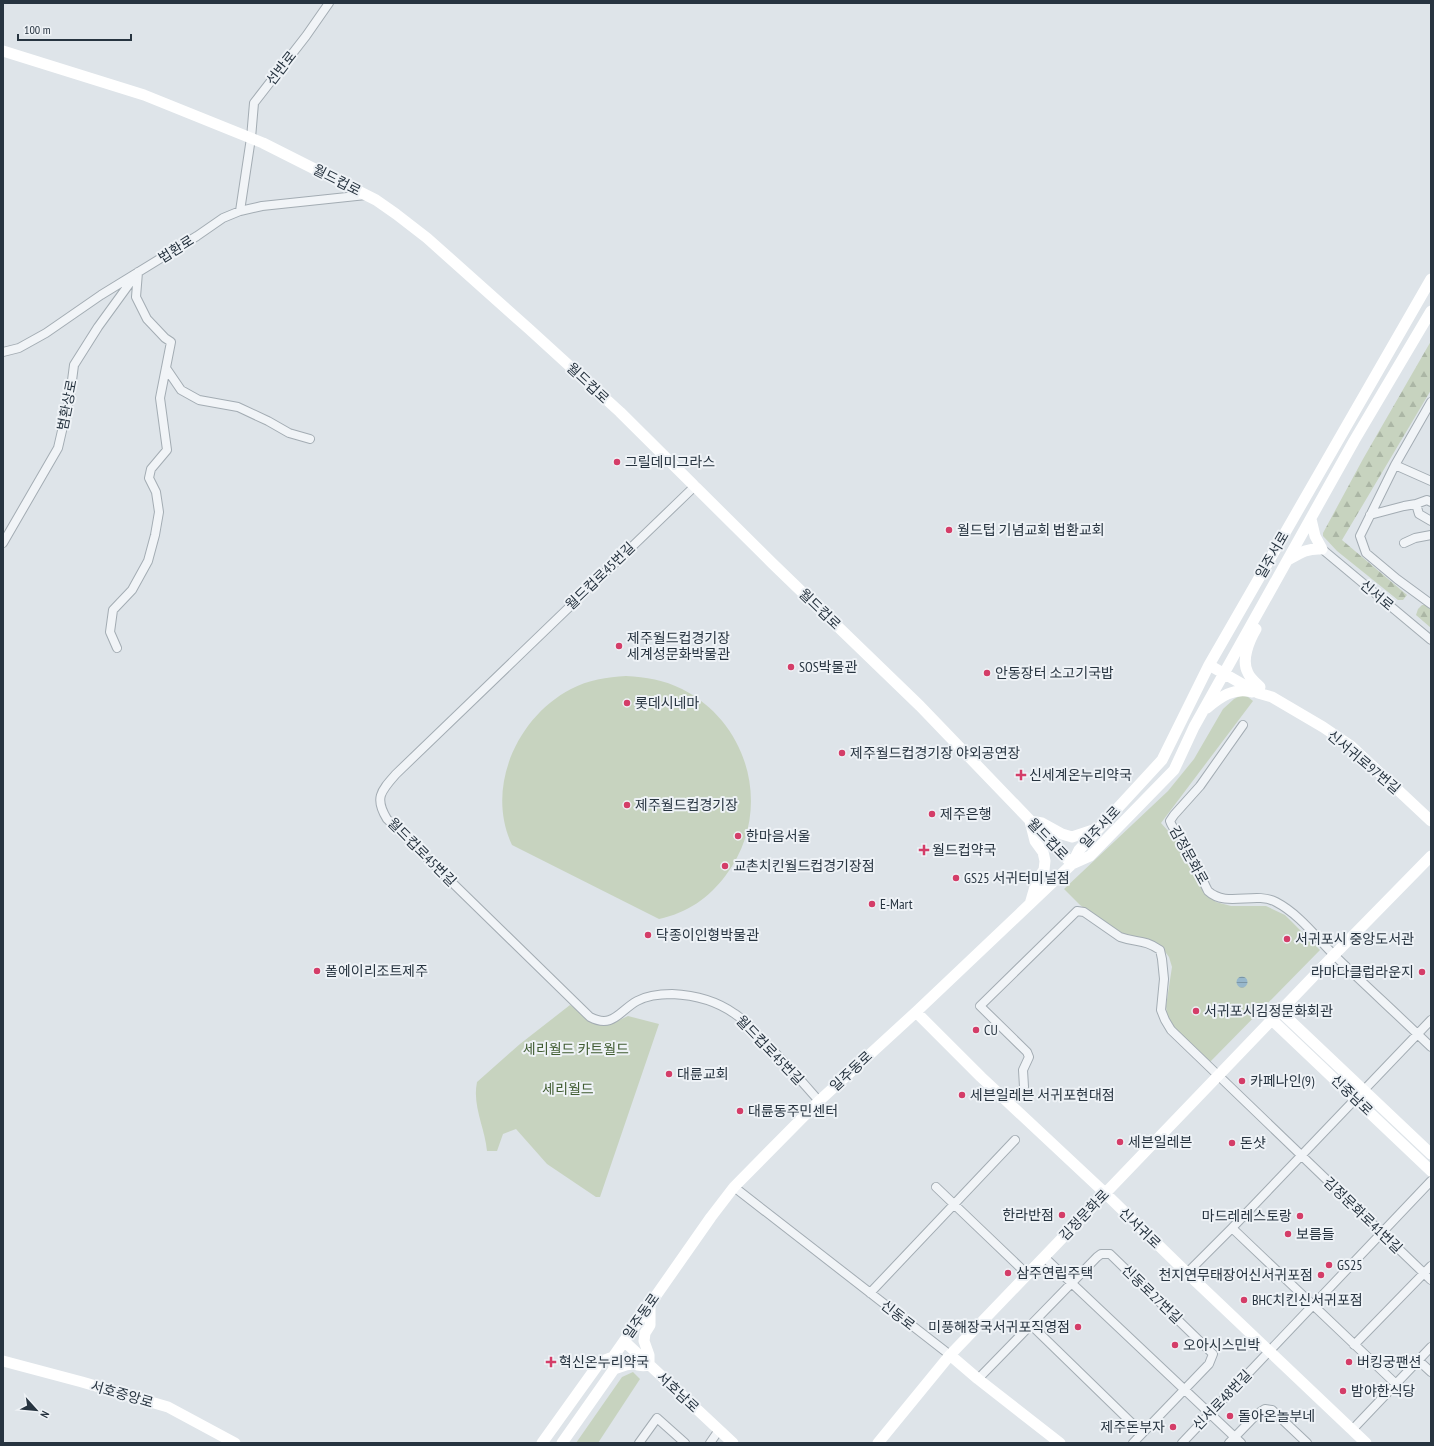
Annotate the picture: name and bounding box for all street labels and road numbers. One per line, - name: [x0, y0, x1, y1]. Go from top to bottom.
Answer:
- street label: 선반로: [262, 47, 300, 89]
- street label: 월드컵로: [310, 160, 364, 200]
- street label: 법환로: [155, 231, 197, 267]
- street label: 월드컵로: [563, 359, 613, 407]
- street label: 범환상로: [53, 378, 81, 432]
- street label: 일주서로: [1251, 528, 1293, 582]
- street label: 월드컵로45번길: [561, 538, 639, 614]
- street label: 신서로: [1356, 576, 1398, 614]
- street label: 월드컵로: [795, 585, 845, 633]
- street label: 신서귀로97번길: [1324, 726, 1404, 798]
- street label: 일주서로: [1076, 802, 1124, 852]
- street label: 월드컵로45번길: [384, 814, 460, 890]
- street label: 월드컵로: [1024, 814, 1072, 864]
- street label: 김정문화로: [1166, 822, 1213, 888]
- street label: 월드컵로45번길: [732, 1011, 808, 1089]
- street label: 일주동로: [826, 1047, 876, 1095]
- street label: 신중남로: [1327, 1071, 1377, 1119]
- street label: 김정문화로41번길: [1320, 1173, 1406, 1257]
- street label: 김정문화로: [1055, 1186, 1113, 1244]
- street label: 신서귀로: [1115, 1204, 1165, 1252]
- street label: 신동로27번길: [1118, 1261, 1186, 1327]
- street label: 일주동로: [619, 1290, 663, 1342]
- street label: 신동로: [877, 1296, 919, 1334]
- street label: 신서로48번길: [1189, 1366, 1255, 1434]
- street label: 서호남로: [653, 1368, 703, 1416]
- street label: 서호중앙로: [89, 1376, 156, 1412]

